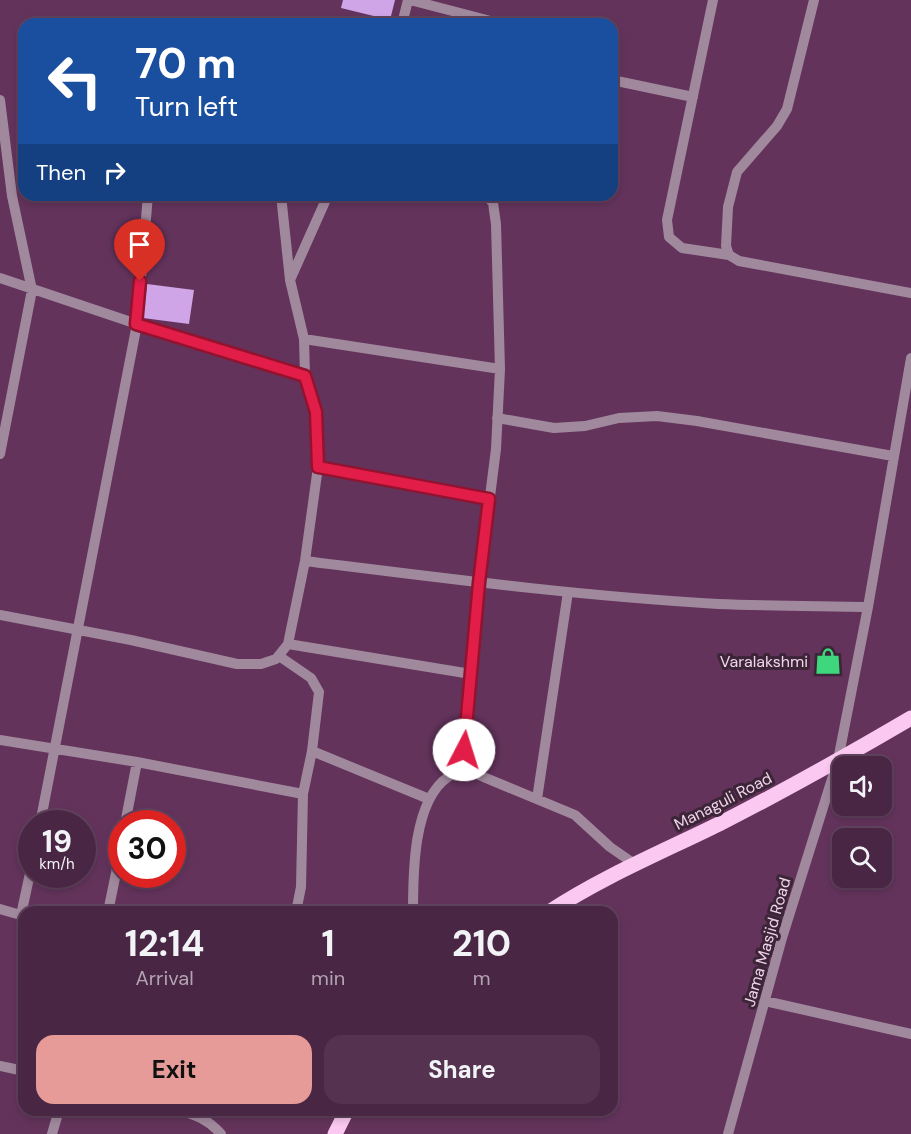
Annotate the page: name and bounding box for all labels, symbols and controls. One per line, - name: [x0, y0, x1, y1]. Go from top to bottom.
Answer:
- text: 70 m: [135, 36, 236, 91]
- icon: left: [36, 42, 114, 120]
- text: Turn left: [135, 89, 238, 124]
- icon: right: [98, 156, 131, 189]
- text: Then: [36, 158, 86, 187]
- pin: [114, 219, 165, 281]
- icon: arrive: [123, 228, 156, 261]
- shop icon: Varalakshmi: [813, 646, 843, 676]
- place label: Varalakshmi: [720, 651, 808, 672]
- position arrow: [432, 718, 496, 782]
- map controls: [832, 756, 892, 888]
- button: sound: [832, 756, 892, 816]
- street label: Managuli Road: [671, 767, 775, 835]
- speed limit sign: 30: [108, 810, 186, 888]
- text: 19: [42, 822, 72, 861]
- button: search: [832, 828, 892, 888]
- text: km/h: [39, 854, 75, 874]
- street label: Jama Masjid Road: [739, 875, 795, 1009]
- text: 12:14: [125, 920, 204, 967]
- text: 1: [322, 920, 335, 967]
- text: 210: [452, 920, 511, 967]
- text: Arrival: [135, 965, 194, 991]
- text: min: [311, 965, 345, 991]
- text: m: [473, 965, 491, 991]
- button: Exit: [36, 1035, 312, 1104]
- button: Share: [324, 1035, 600, 1104]

